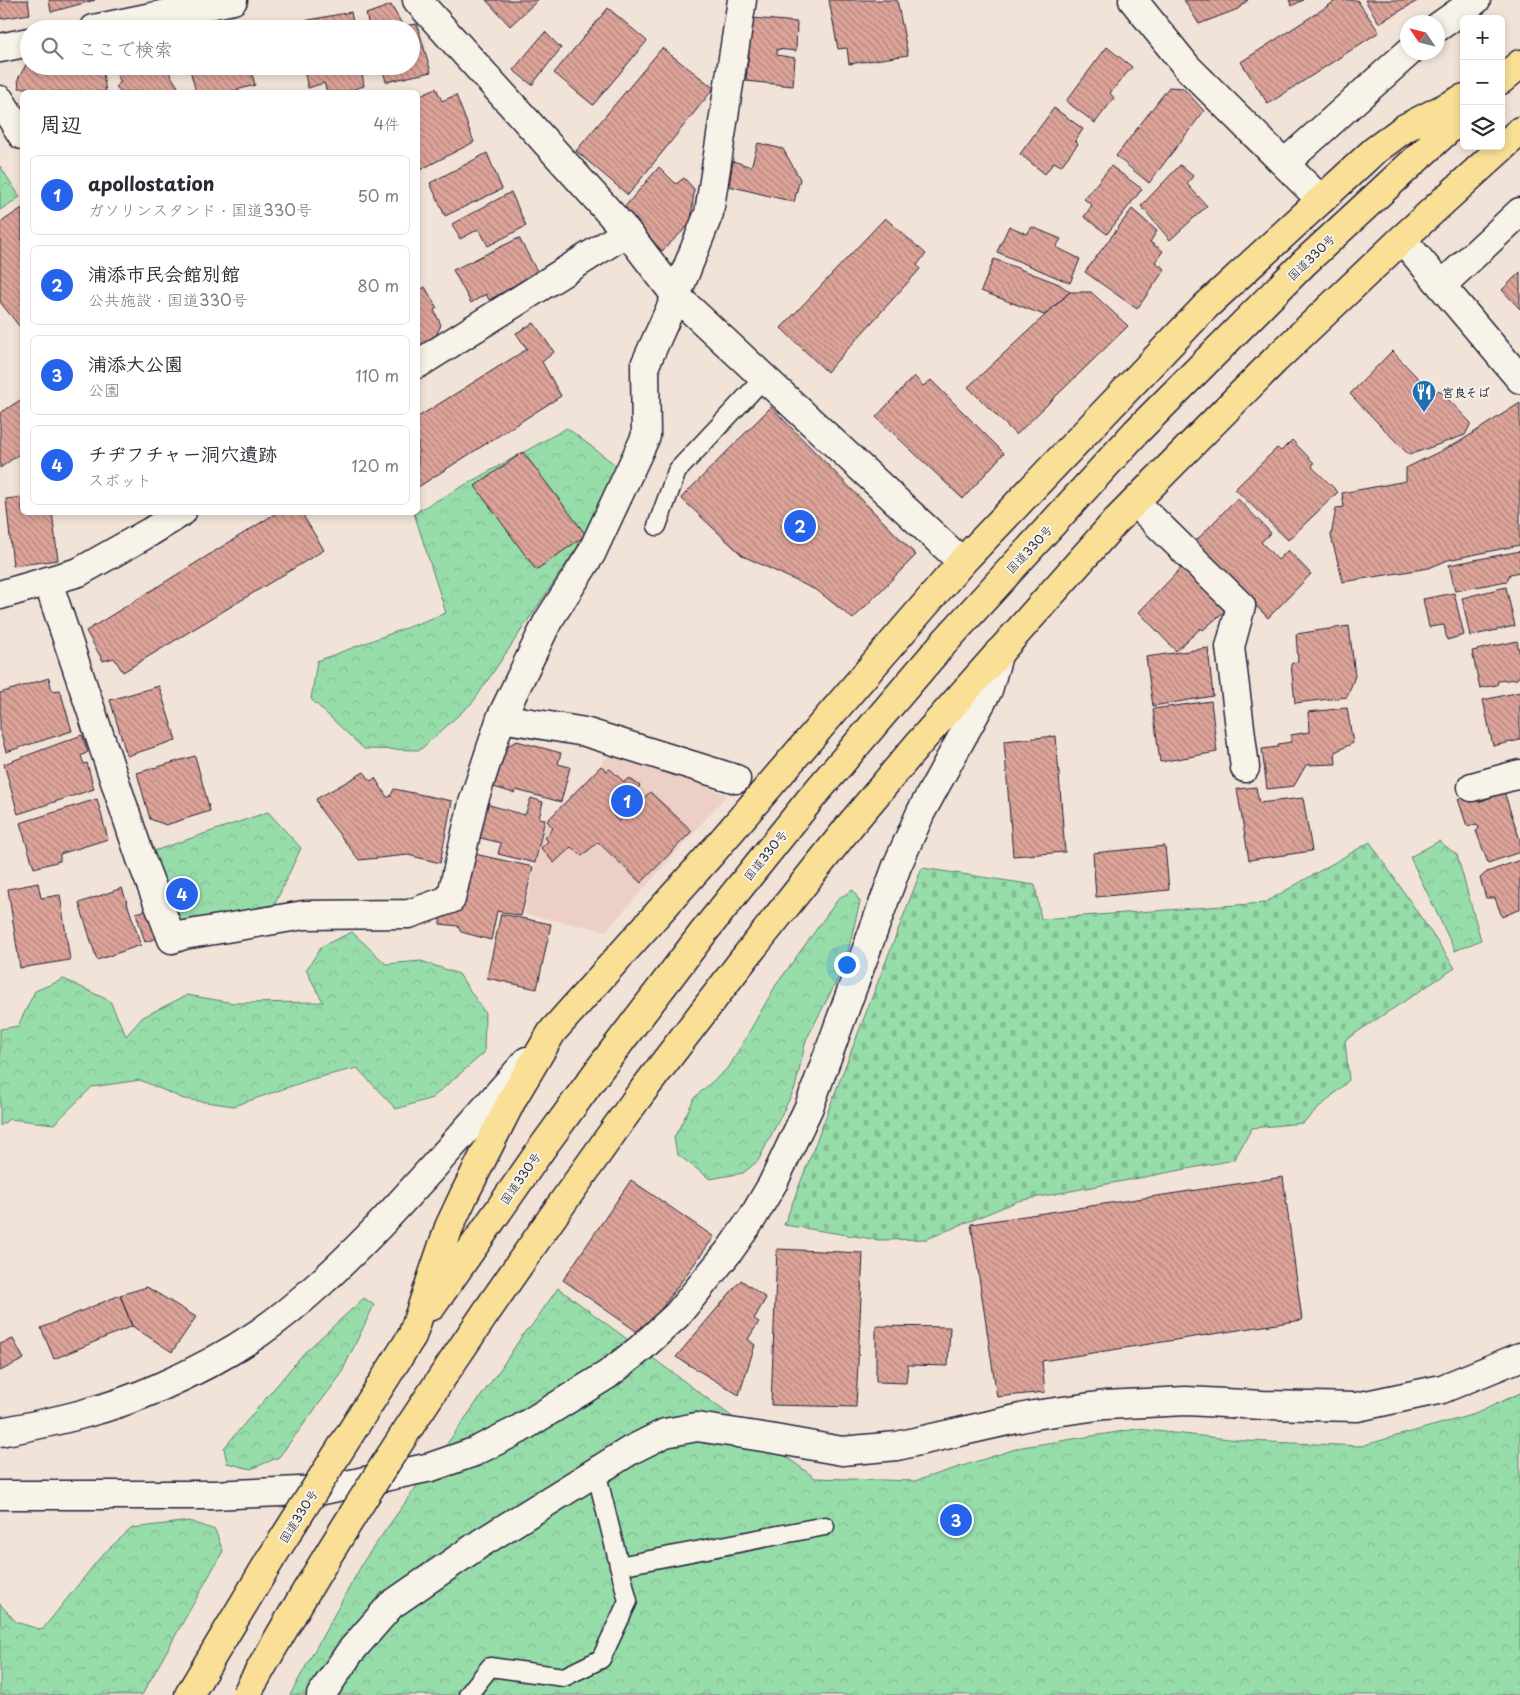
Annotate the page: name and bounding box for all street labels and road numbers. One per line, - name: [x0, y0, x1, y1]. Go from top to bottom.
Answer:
- street label: 国道330号: [1283, 229, 1339, 285]
- street label: 国道330号: [1002, 521, 1056, 577]
- street label: 国道330号: [739, 826, 791, 884]
- street label: 国道330号: [495, 1148, 545, 1208]
- street label: 国道330号: [274, 1486, 322, 1546]

